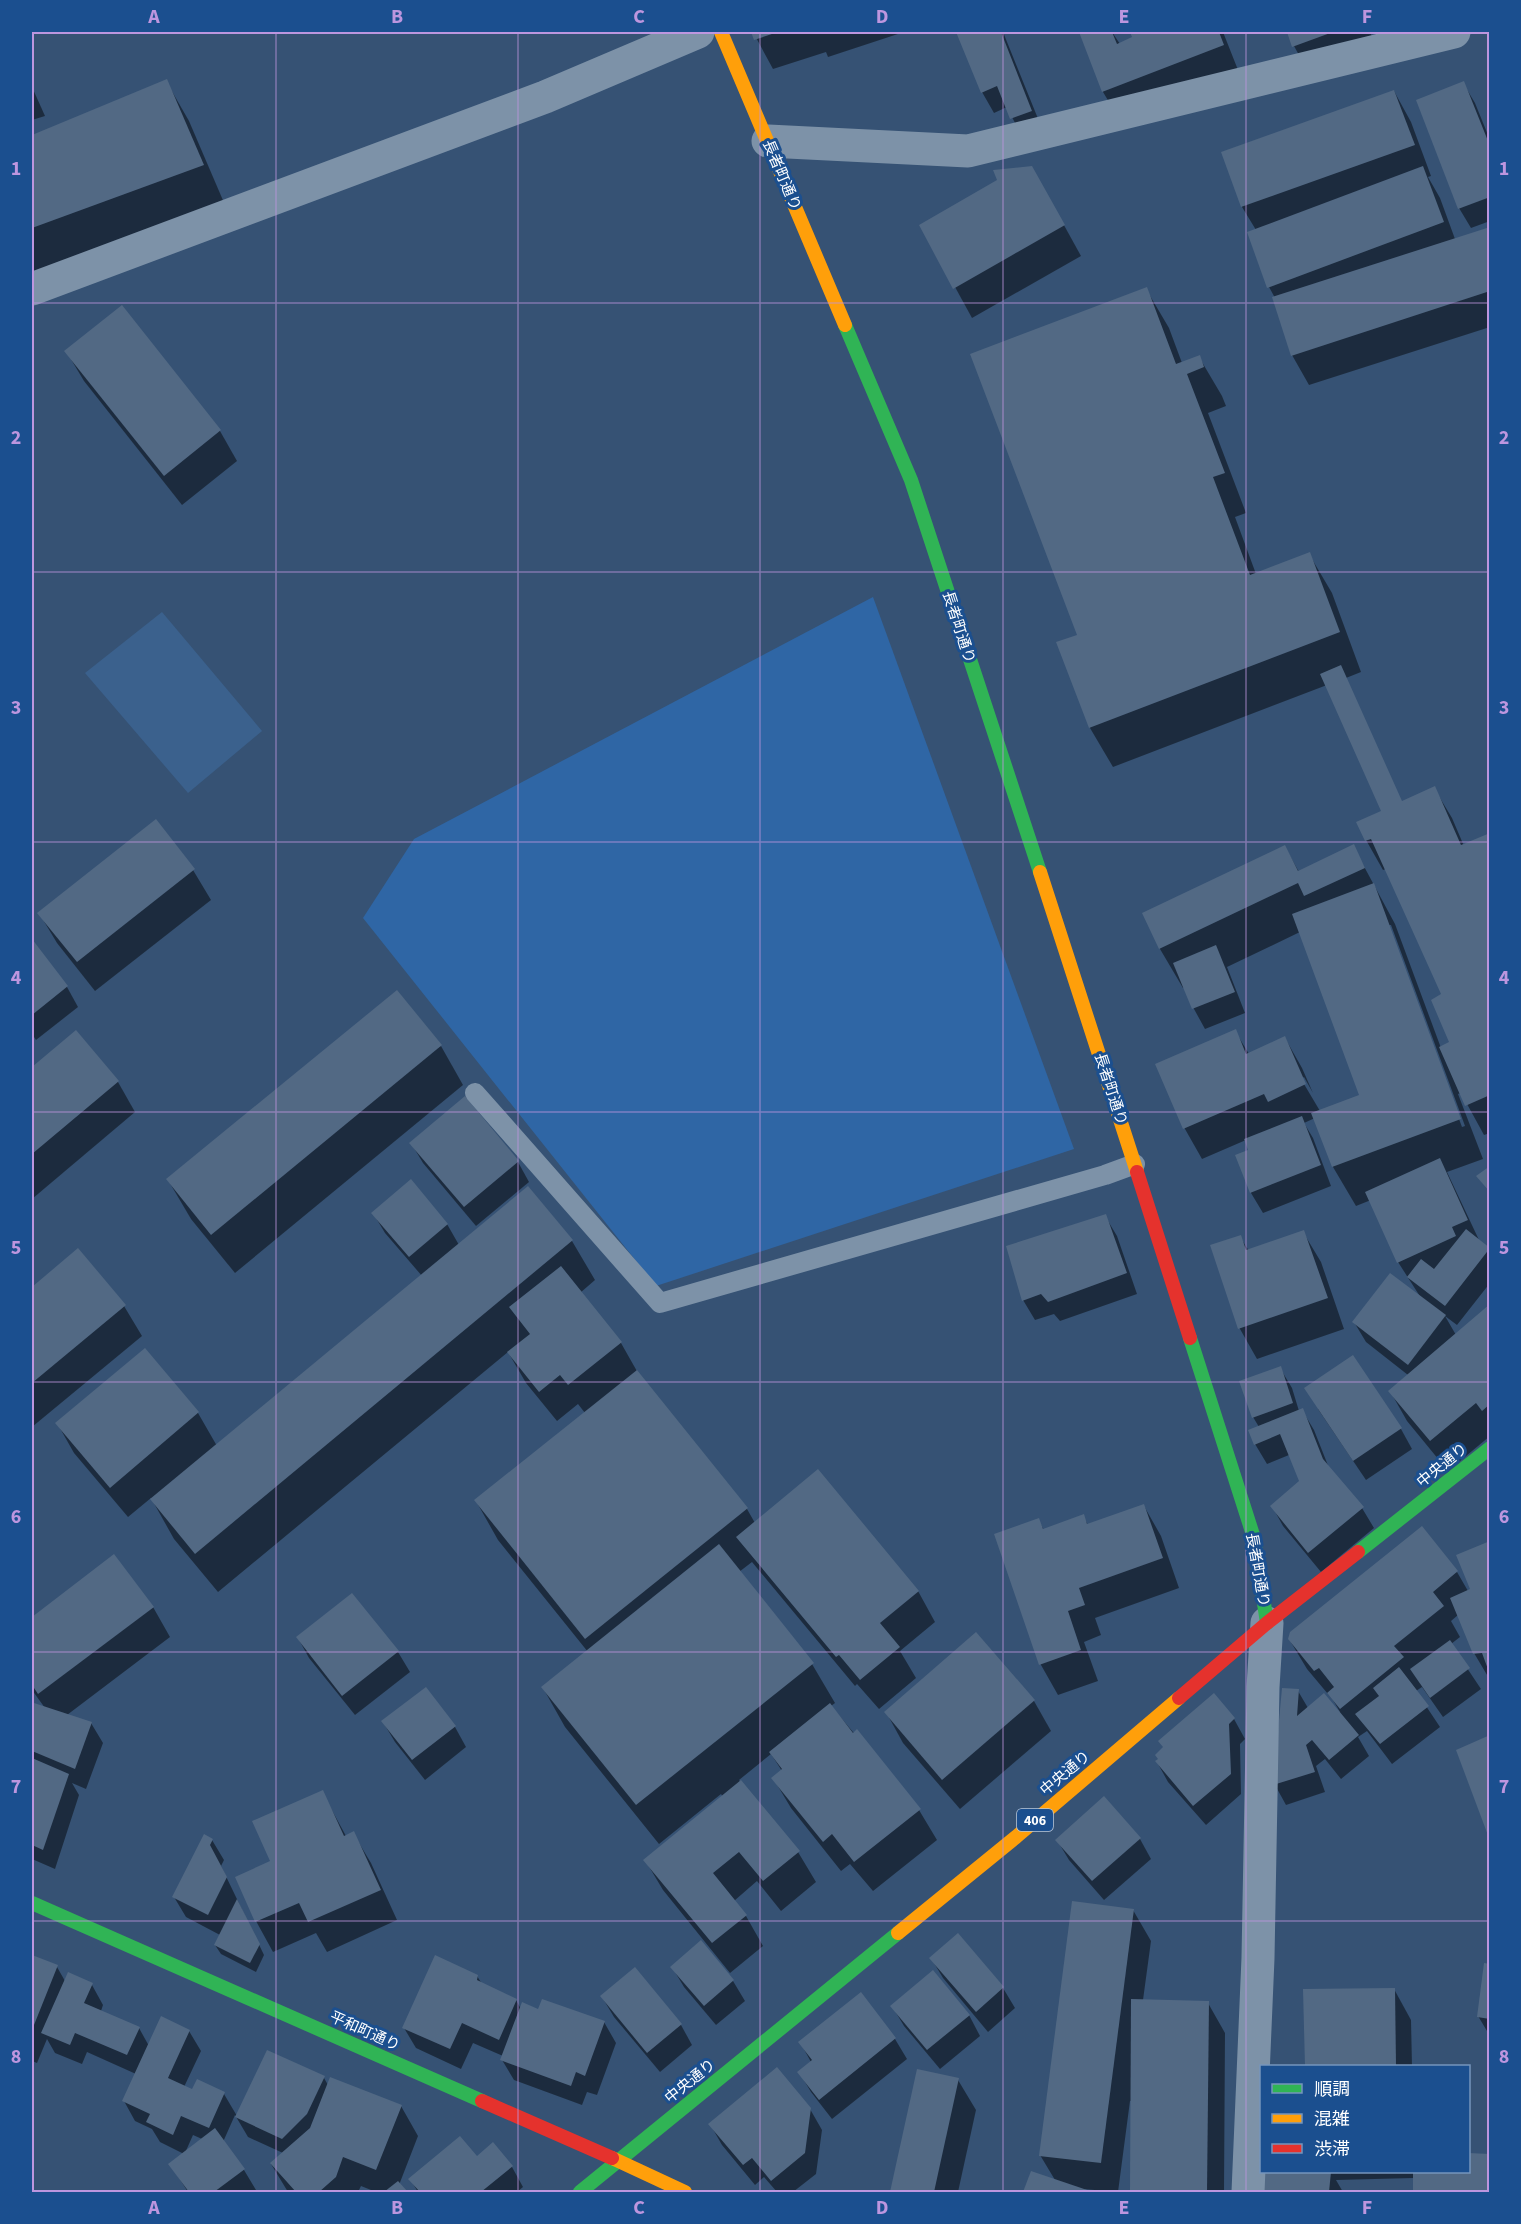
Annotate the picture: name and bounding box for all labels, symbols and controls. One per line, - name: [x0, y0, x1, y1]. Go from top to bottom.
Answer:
- text: A: [147, 3, 160, 31]
- text: B: [391, 3, 403, 31]
- text: C: [633, 3, 645, 31]
- text: D: [876, 3, 888, 31]
- text: E: [1119, 3, 1129, 31]
- text: F: [1362, 3, 1372, 31]
- street label: 長者町通り: [757, 137, 806, 214]
- text: 1: [11, 155, 21, 183]
- text: 1: [1499, 155, 1509, 183]
- text: 2: [11, 424, 21, 452]
- text: 2: [1499, 424, 1509, 452]
- street label: 長者町通り: [937, 588, 980, 666]
- text: 3: [11, 694, 21, 722]
- text: 3: [1499, 694, 1509, 722]
- text: 4: [11, 964, 22, 992]
- text: 4: [1499, 964, 1510, 992]
- street label: 長者町通り: [1089, 1050, 1132, 1128]
- text: 5: [11, 1234, 21, 1262]
- text: 5: [1499, 1234, 1509, 1262]
- street label: 中央通り: [1412, 1438, 1472, 1492]
- text: 6: [11, 1503, 21, 1531]
- text: 6: [1499, 1503, 1509, 1531]
- street label: 長者町通り: [1241, 1531, 1274, 1609]
- street label: 中央通り: [1036, 1746, 1095, 1801]
- text: 7: [11, 1773, 21, 1801]
- text: 7: [1499, 1773, 1509, 1801]
- road number: 406: [1017, 1809, 1053, 1831]
- street label: 平和町通り: [326, 2007, 403, 2056]
- text: 8: [11, 2043, 21, 2071]
- text: 8: [1499, 2043, 1509, 2071]
- street label: 中央通り: [660, 2054, 720, 2108]
- legend: [1260, 2065, 1470, 2173]
- text: 順調: [1314, 2077, 1350, 2102]
- text: 混雑: [1314, 2107, 1350, 2132]
- text: 渋滞: [1314, 2137, 1350, 2162]
- text: A: [147, 2194, 160, 2222]
- text: B: [391, 2194, 403, 2222]
- text: C: [633, 2194, 645, 2222]
- text: D: [876, 2194, 888, 2222]
- text: E: [1119, 2194, 1129, 2222]
- text: F: [1362, 2194, 1372, 2222]

